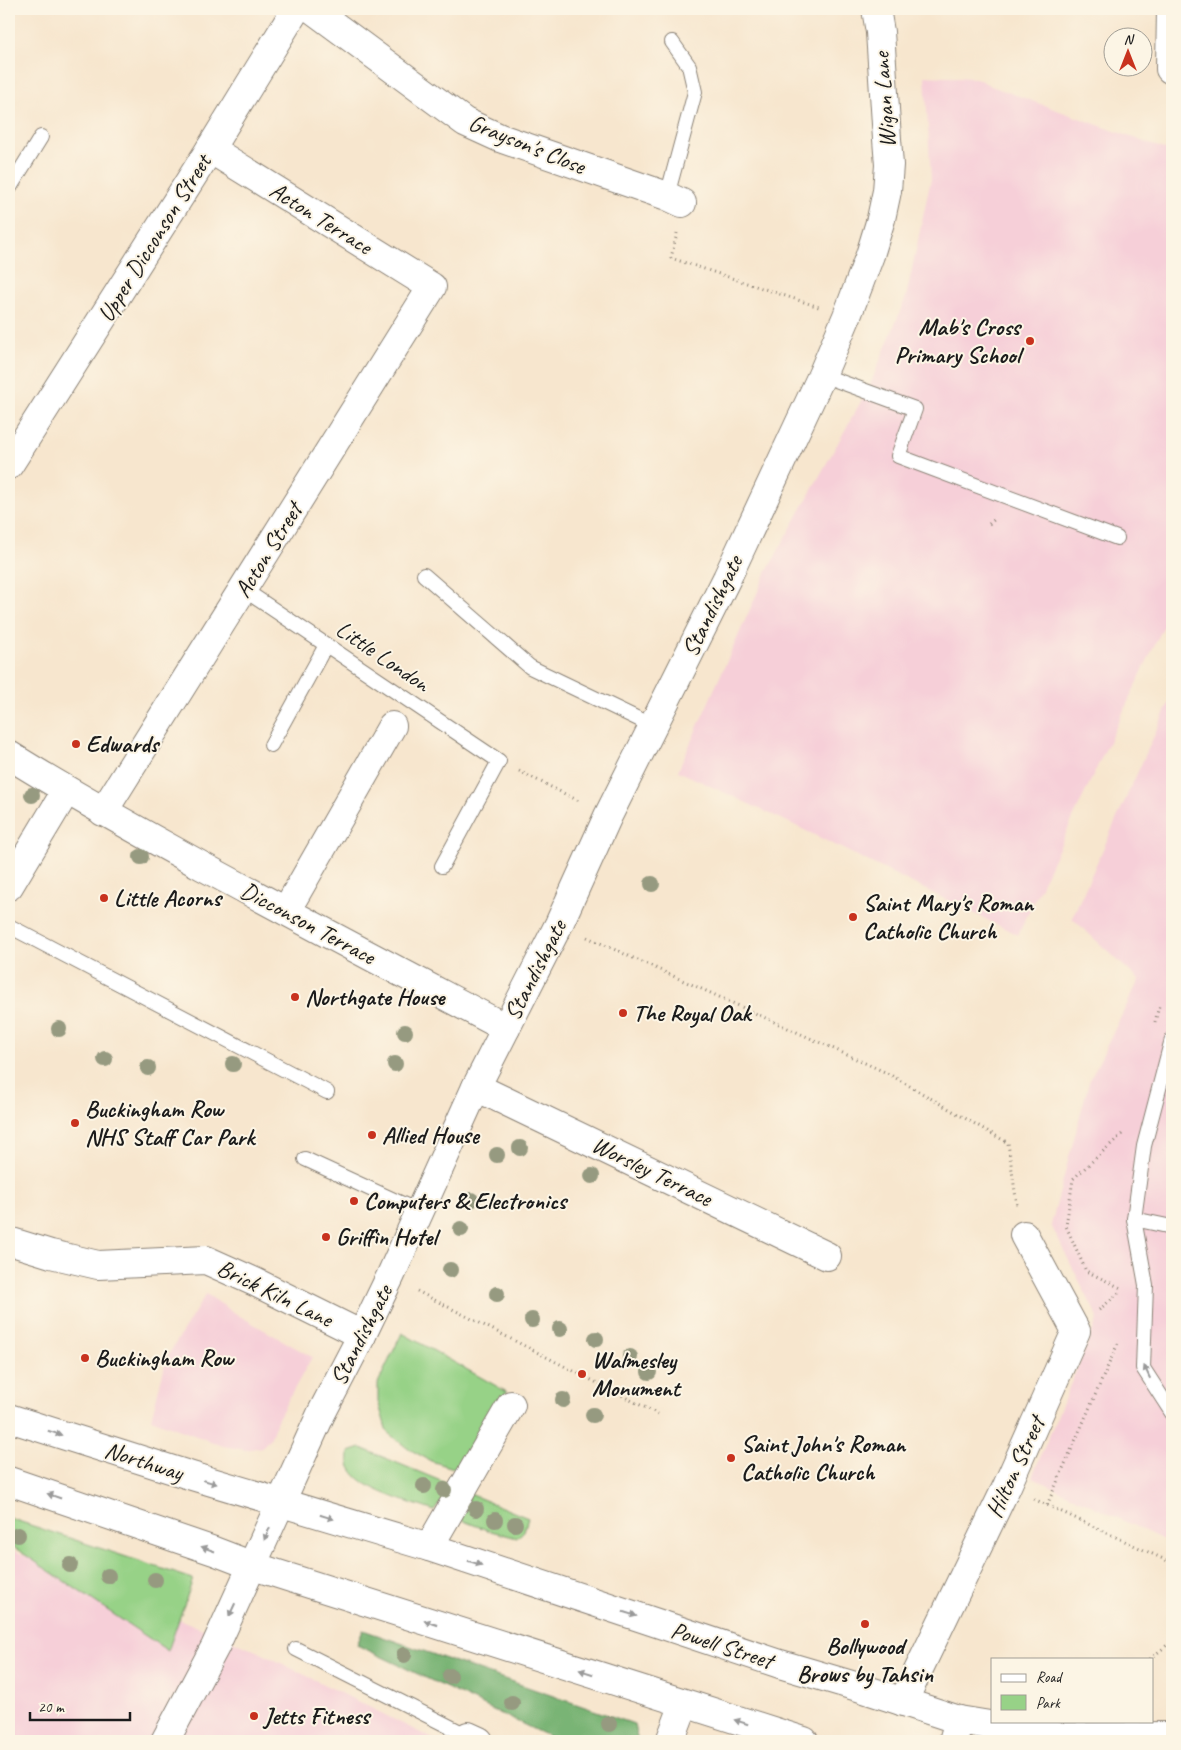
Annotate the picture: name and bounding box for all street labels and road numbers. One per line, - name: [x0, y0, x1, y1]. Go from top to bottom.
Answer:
- street label: Wigan Lane: [866, 49, 902, 149]
- street label: Grayson's Close: [464, 107, 592, 182]
- street label: Upper Dicconson Street: [90, 147, 219, 327]
- street label: Acton Terrace: [264, 175, 379, 262]
- street label: Acton Street: [227, 495, 310, 603]
- street label: Standishgate: [675, 549, 750, 661]
- street label: Little London: [330, 614, 437, 699]
- street label: Dicconson Terrace: [236, 875, 382, 972]
- street label: Standishgate: [497, 913, 574, 1025]
- street label: Worsley Terrace: [587, 1129, 719, 1214]
- street label: Brick Kiln Lane: [213, 1252, 339, 1335]
- street label: Standishgate: [323, 1278, 400, 1390]
- street label: Hilton Street: [979, 1409, 1053, 1522]
- street label: Northway: [101, 1434, 189, 1488]
- street label: Powell Street: [667, 1615, 779, 1676]

